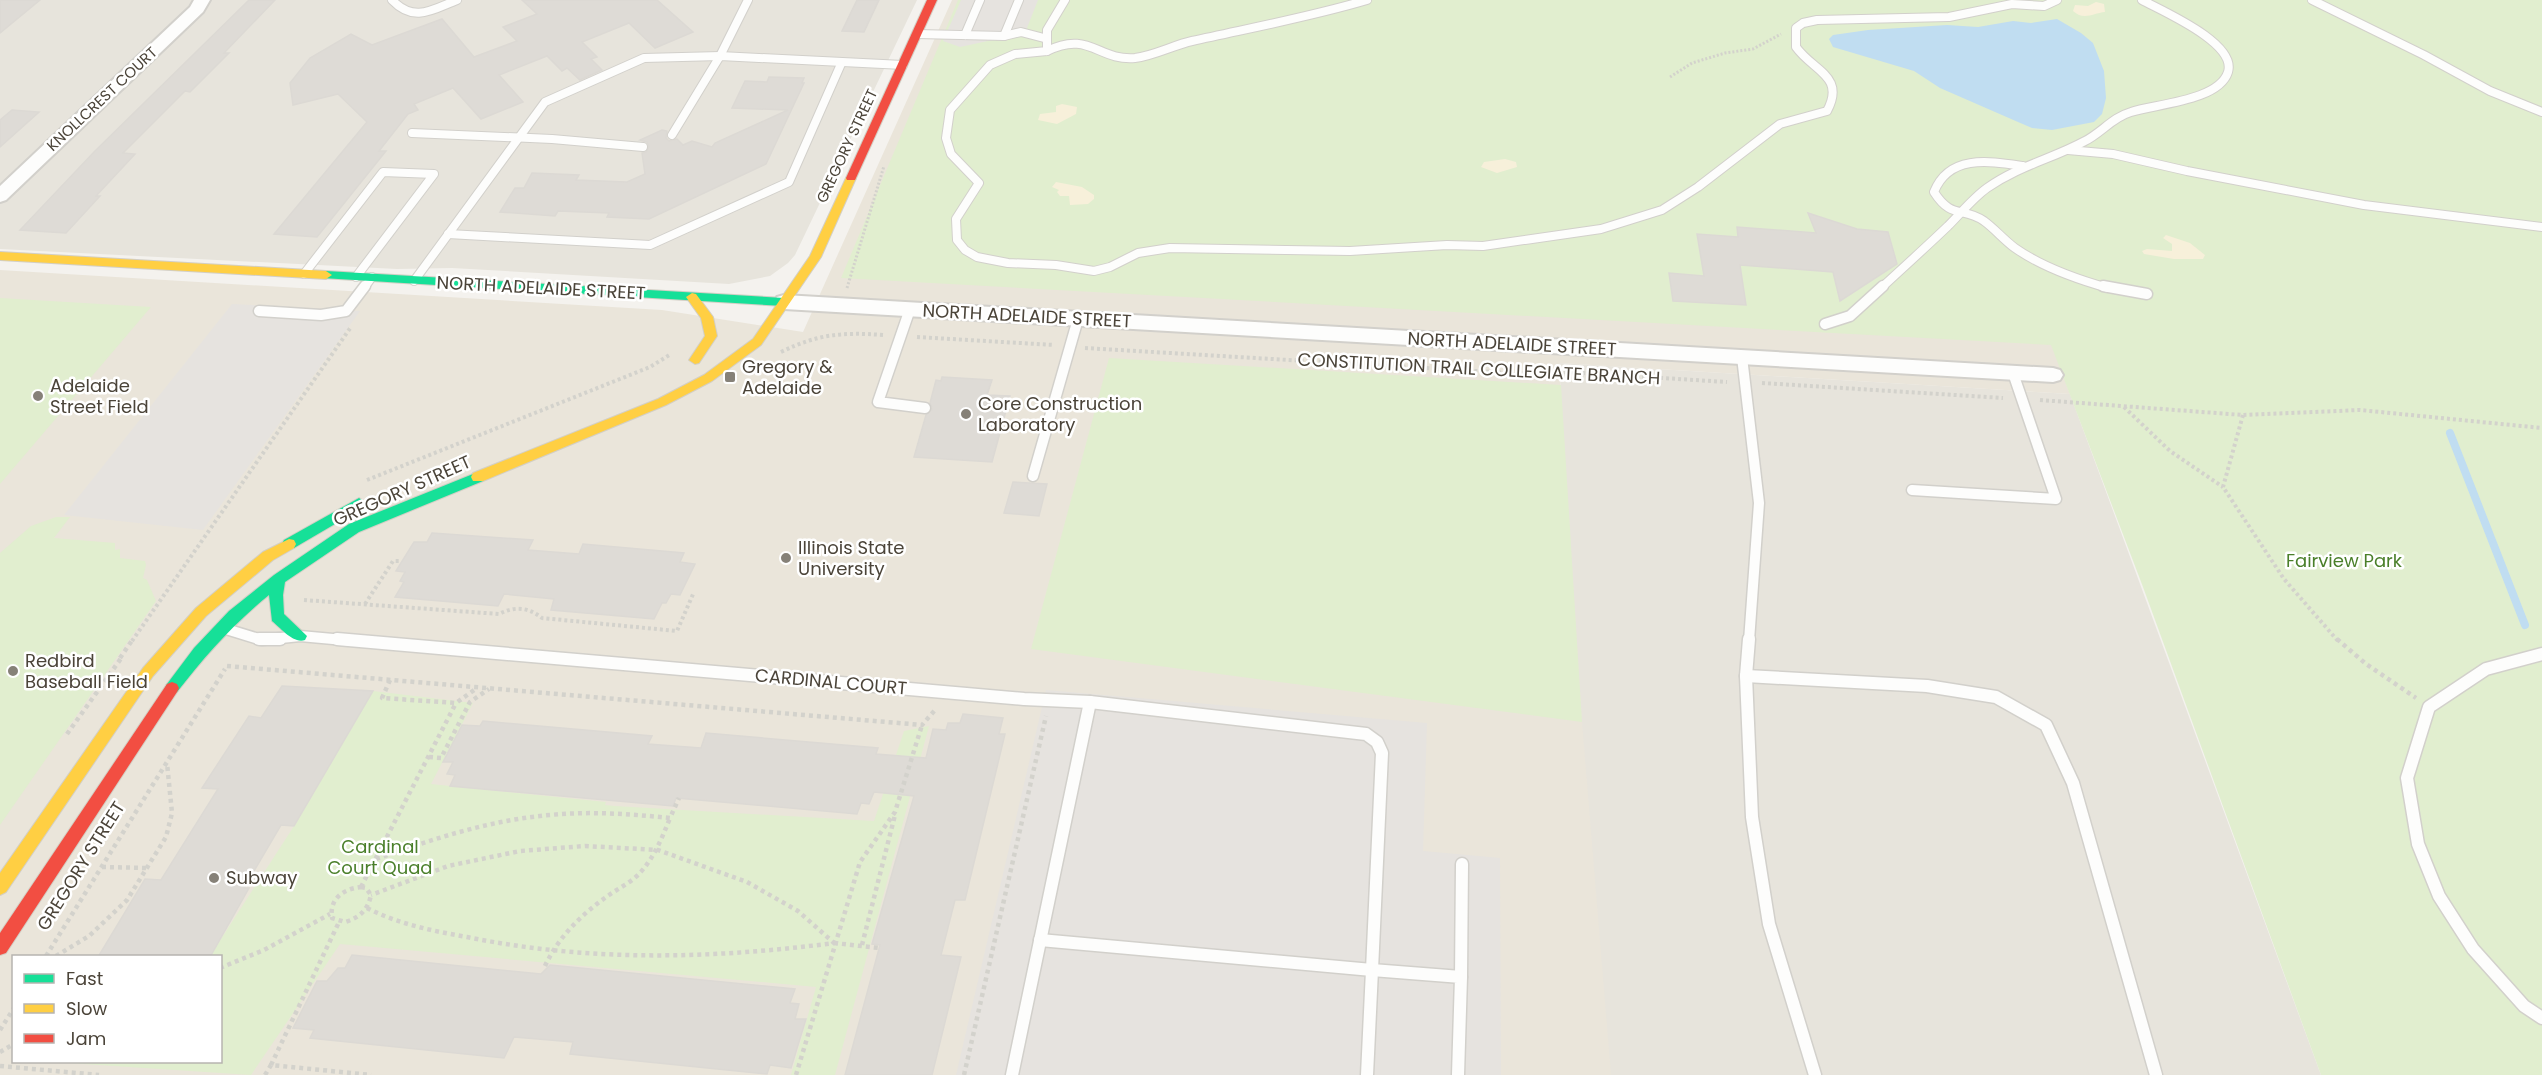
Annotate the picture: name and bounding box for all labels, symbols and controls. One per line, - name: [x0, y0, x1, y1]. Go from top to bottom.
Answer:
- street label: KNOLLCREST COURT: [42, 42, 162, 156]
- street label: GREGORY STREET: [811, 85, 882, 206]
- street label: NORTH ADELAIDE STREET: [436, 270, 646, 305]
- street label: NORTH ADELAIDE STREET: [922, 298, 1132, 333]
- street label: NORTH ADELAIDE STREET: [1407, 326, 1617, 361]
- street label: CONSTITUTION TRAIL COLLEGIATE BRANCH: [1297, 347, 1661, 390]
- place label: Gregory & Adelaide: [742, 354, 833, 400]
- marker: Gregory & Adelaide: [723, 370, 737, 384]
- place label: Adelaide Street Field: [50, 373, 149, 419]
- marker: Adelaide Street Field: [31, 389, 45, 403]
- place label: Core Construction Laboratory: [978, 391, 1142, 437]
- marker: Core Construction Laboratory: [959, 407, 973, 421]
- street label: GREGORY STREET: [329, 449, 475, 532]
- place label: Illinois State University: [798, 535, 904, 581]
- park label: Fairview Park: [2286, 548, 2403, 573]
- marker: Illinois State University: [779, 551, 793, 565]
- place label: Redbird Baseball Field: [25, 648, 148, 694]
- street label: CARDINAL COURT: [754, 662, 908, 701]
- marker: Redbird Baseball Field: [6, 664, 20, 678]
- street label: GREGORY STREET: [31, 796, 131, 935]
- park label: Cardinal Court Quad: [327, 834, 433, 880]
- place label: Subway: [226, 865, 297, 890]
- marker: Subway: [207, 871, 221, 885]
- legend: [12, 955, 222, 1063]
- text: Fast: [66, 966, 103, 991]
- text: Slow: [66, 996, 108, 1021]
- text: Jam: [66, 1026, 106, 1051]

